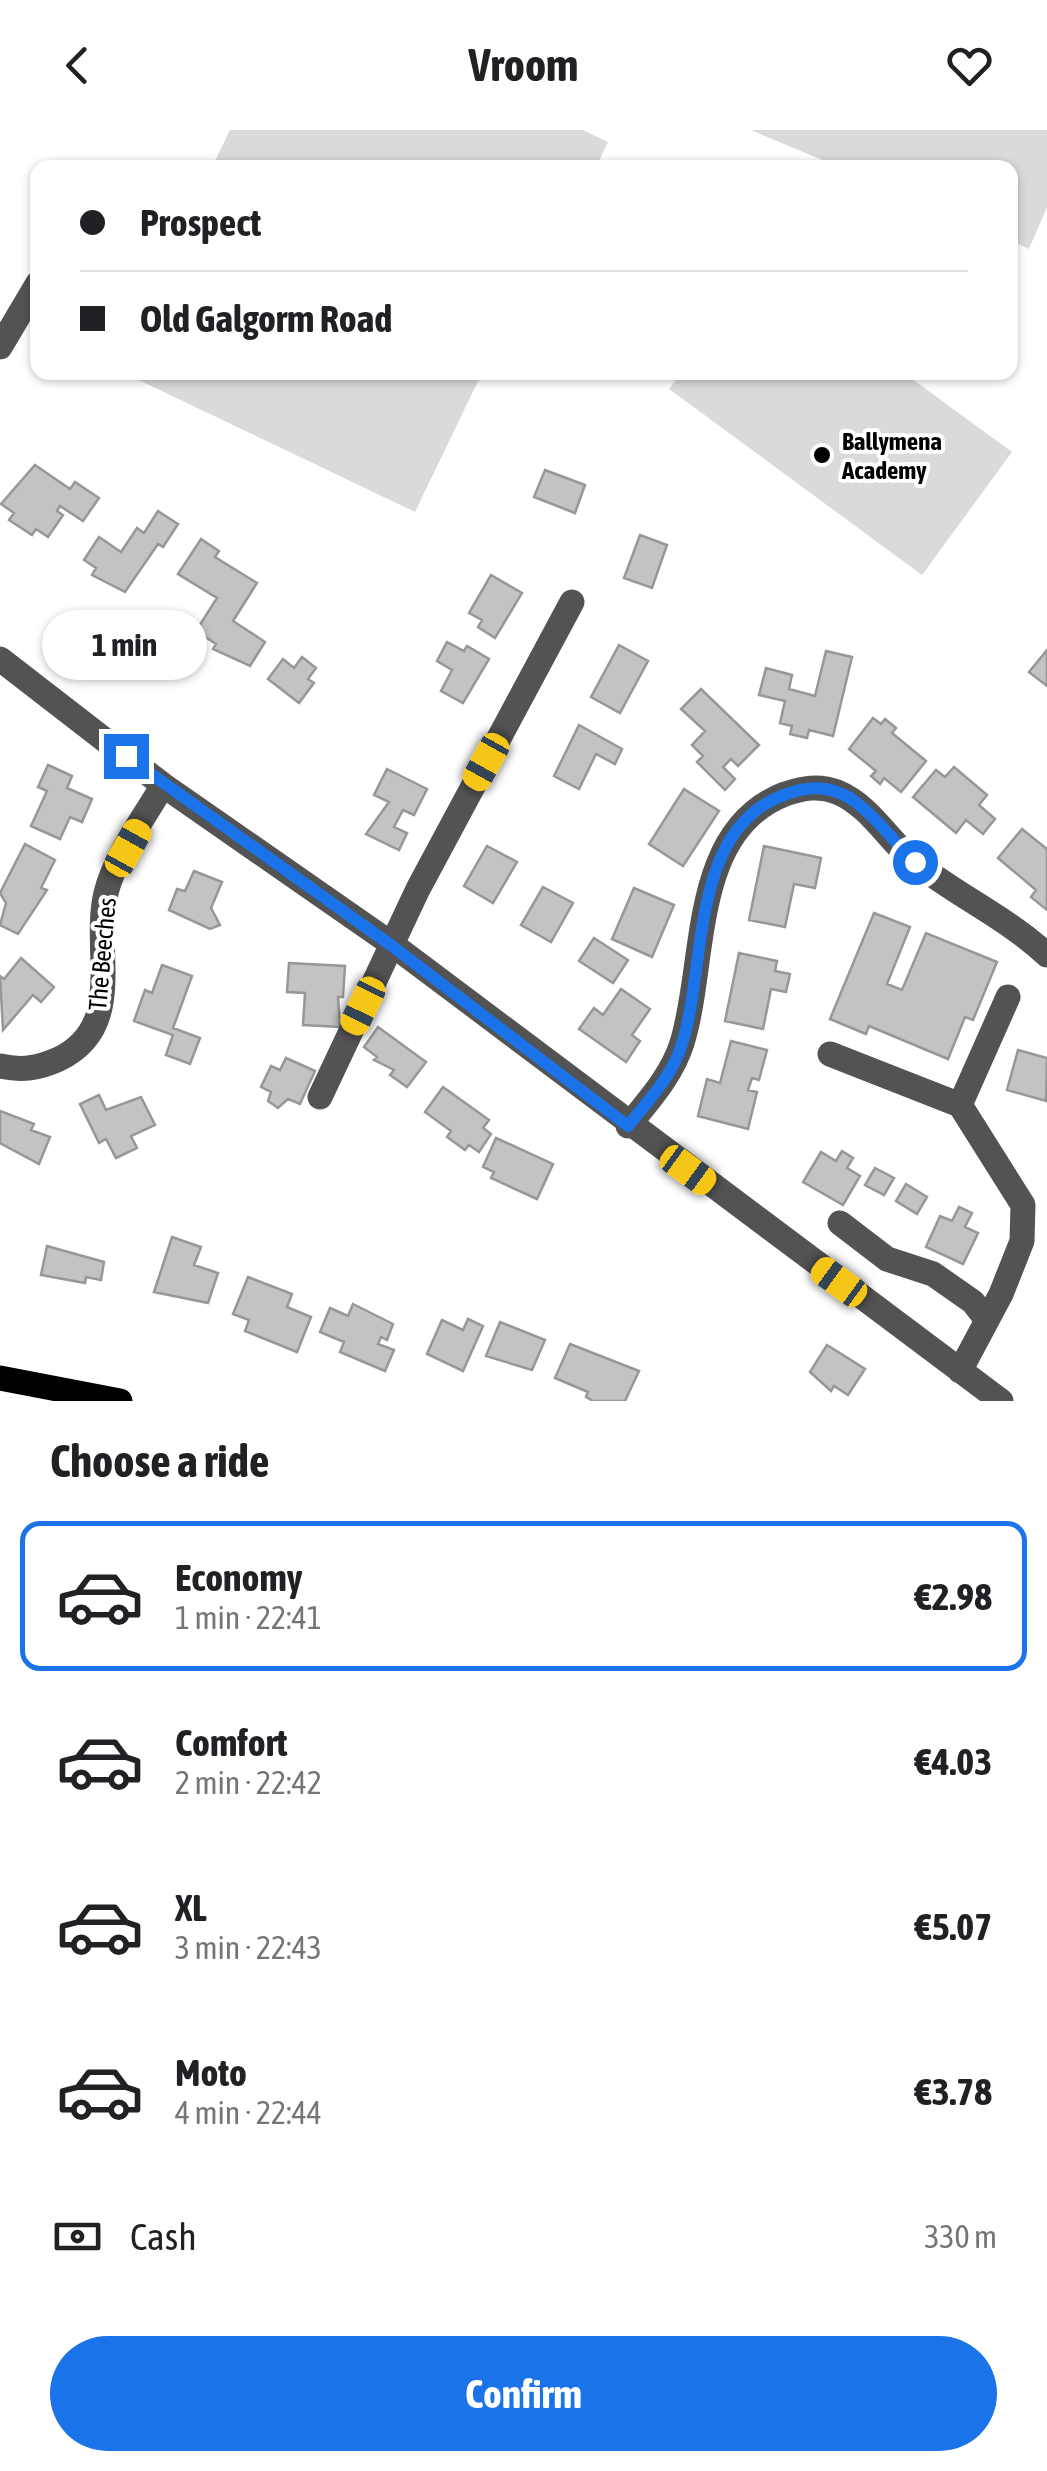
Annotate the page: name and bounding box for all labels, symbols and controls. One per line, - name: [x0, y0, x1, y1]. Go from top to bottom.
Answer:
- icon: back: [50, 38, 105, 93]
- icon: heart: [942, 38, 997, 93]
- text: Vroom: [468, 39, 579, 91]
- text: Prospect: [140, 201, 261, 244]
- text: Old Galgorm Road: [140, 297, 392, 340]
- place label: Ballymena Academy: [841, 427, 942, 484]
- marker: Ballymena Academy: [811, 444, 833, 466]
- callout: 1 min: [44, 611, 208, 681]
- text: 1 min: [92, 626, 157, 663]
- car: [458, 728, 514, 796]
- route end: [104, 734, 149, 779]
- car: [100, 814, 156, 882]
- route start: [893, 840, 938, 885]
- street label: The Beeches: [83, 896, 121, 1012]
- car: [336, 972, 390, 1040]
- car: [655, 1140, 721, 1200]
- car: [806, 1252, 872, 1312]
- text: Choose a ride: [50, 1435, 269, 1487]
- icon: car: [55, 1551, 145, 1641]
- text: Economy: [175, 1556, 302, 1599]
- text: €2.98: [915, 1575, 992, 1618]
- text: 1 min · 22:41: [175, 1599, 322, 1636]
- icon: car: [55, 1716, 145, 1806]
- text: Comfort: [175, 1721, 287, 1764]
- text: €4.03: [915, 1740, 992, 1783]
- text: 2 min · 22:42: [175, 1764, 322, 1801]
- icon: car: [55, 1881, 145, 1971]
- text: XL: [175, 1886, 207, 1929]
- text: €5.07: [915, 1905, 992, 1948]
- text: 3 min · 22:43: [175, 1929, 322, 1966]
- icon: car: [55, 2046, 145, 2136]
- text: Moto: [175, 2051, 247, 2094]
- text: €3.78: [915, 2070, 992, 2113]
- text: 4 min · 22:44: [175, 2094, 322, 2131]
- icon: cash: [50, 2209, 105, 2264]
- text: Cash: [130, 2215, 197, 2258]
- text: 330 m: [924, 2218, 997, 2255]
- button: Confirm: [50, 2336, 997, 2451]

